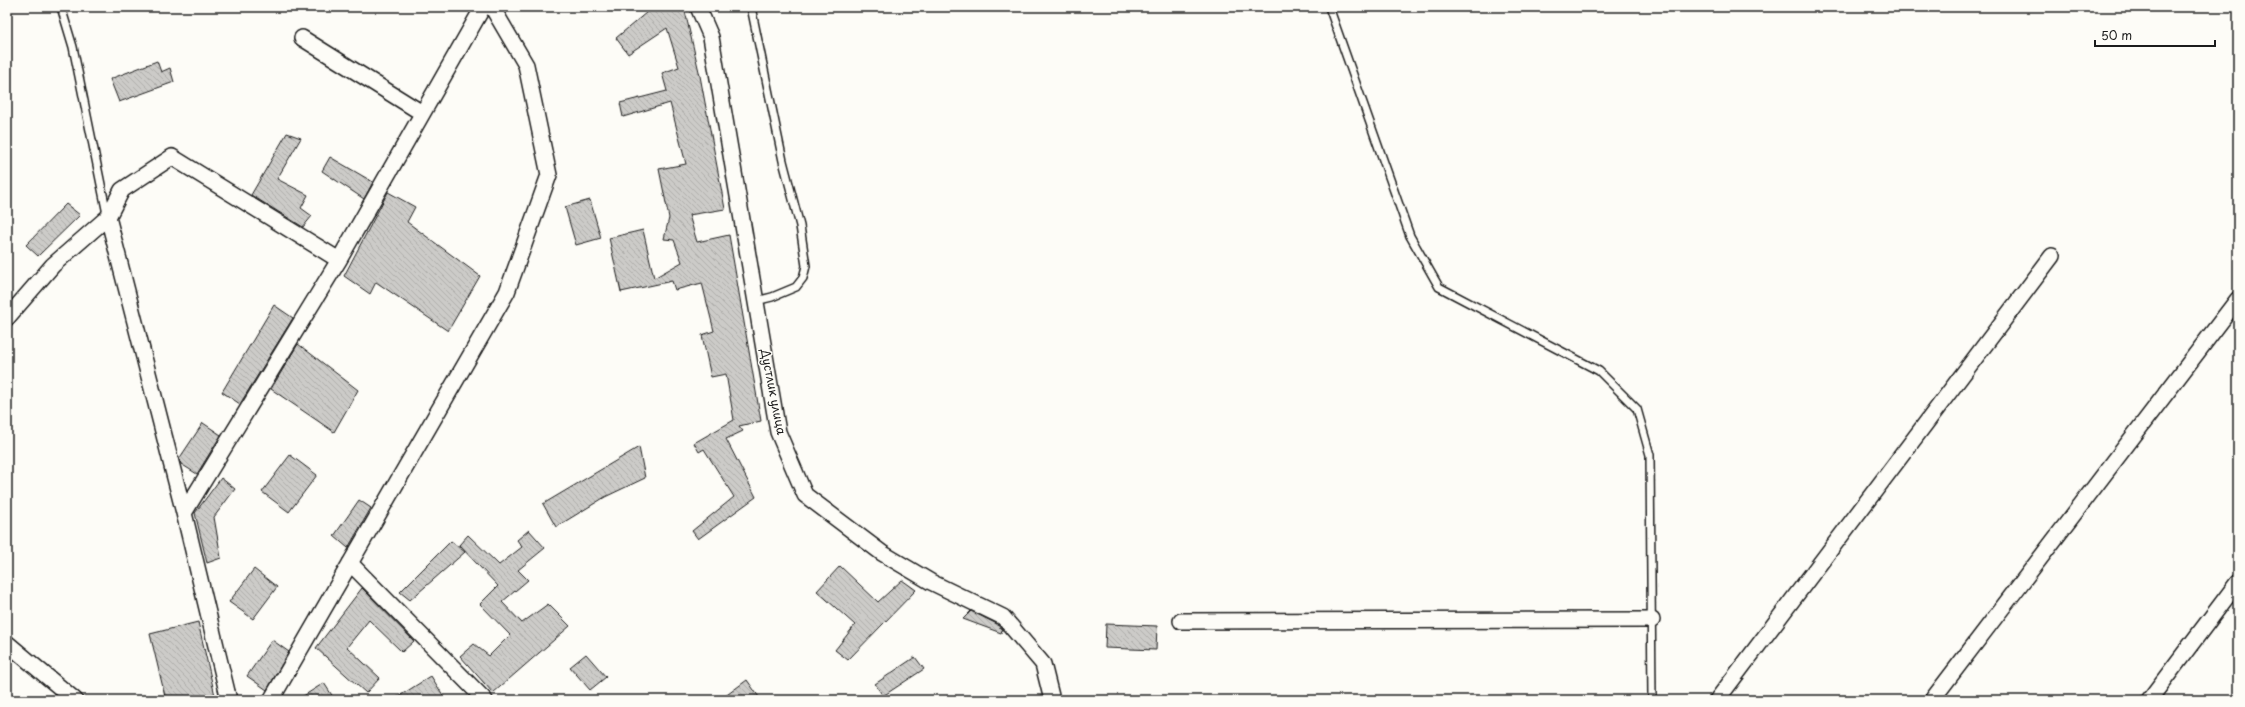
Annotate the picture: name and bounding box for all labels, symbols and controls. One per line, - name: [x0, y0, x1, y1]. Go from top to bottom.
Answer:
- scale bar: [2095, 22, 2215, 48]
- text: 50 m: [2101, 26, 2132, 44]
- street label: Дустлик улица: [757, 346, 791, 437]

